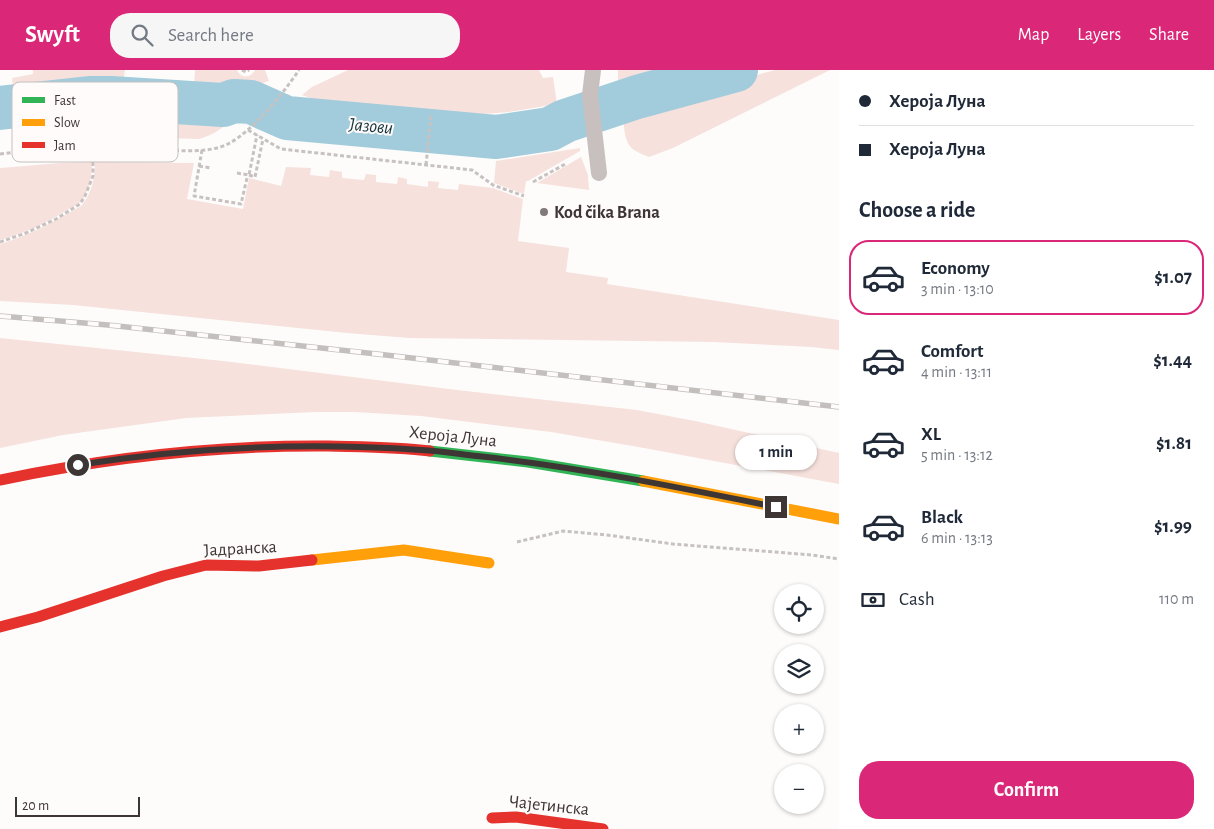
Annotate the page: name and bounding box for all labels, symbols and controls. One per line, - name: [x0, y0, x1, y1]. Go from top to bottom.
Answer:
- search box: [110, 13, 460, 58]
- icon: search: [128, 21, 156, 49]
- text: Swyft: [25, 23, 80, 47]
- text: Search here: [168, 26, 254, 45]
- text: Map: [1018, 26, 1049, 44]
- text: Layers: [1077, 26, 1121, 44]
- text: Share: [1149, 26, 1189, 44]
- legend: [12, 82, 178, 162]
- text: Хероја Луна: [889, 92, 985, 111]
- text: Fast: [54, 94, 76, 108]
- water label: Јазови: [347, 115, 394, 138]
- text: Slow: [54, 116, 81, 130]
- text: Jam: [54, 139, 76, 153]
- text: Хероја Луна: [889, 140, 985, 159]
- text: Choose a ride: [859, 199, 975, 221]
- place label: Kod čika Brana: [554, 204, 660, 222]
- marker: Kod čika Brana: [538, 206, 550, 218]
- icon: car: [861, 255, 906, 300]
- text: Economy: [921, 259, 990, 278]
- text: $1.07: [1154, 268, 1192, 287]
- text: 3 min · 13:10: [921, 281, 994, 297]
- icon: car: [861, 338, 906, 383]
- text: Comfort: [921, 342, 983, 361]
- text: $1.44: [1153, 351, 1192, 370]
- text: 4 min · 13:11: [921, 364, 992, 380]
- icon: car: [861, 421, 906, 466]
- street label: Хероја Луна: [408, 423, 498, 451]
- text: XL: [921, 425, 941, 444]
- callout: 1 min: [735, 434, 817, 470]
- text: $1.81: [1156, 434, 1192, 453]
- text: 1 min: [759, 444, 793, 460]
- text: 5 min · 13:12: [921, 447, 993, 463]
- route start: [67, 454, 89, 476]
- route end: [765, 496, 787, 518]
- icon: car: [861, 504, 906, 549]
- text: Black: [921, 508, 963, 527]
- text: $1.99: [1154, 517, 1192, 536]
- text: 6 min · 13:13: [921, 530, 993, 546]
- street label: Јадранска: [203, 538, 277, 560]
- map controls: [774, 584, 824, 814]
- button: locate: [774, 584, 824, 634]
- icon: cash: [859, 586, 887, 614]
- text: Cash: [899, 590, 935, 609]
- text: 110 m: [1159, 591, 1194, 607]
- button: layers: [774, 644, 824, 694]
- button: +: [774, 704, 824, 754]
- button: Confirm: [859, 761, 1194, 819]
- button: −: [774, 764, 824, 814]
- street label: Чајетинска: [508, 793, 590, 819]
- scale bar: [15, 794, 140, 817]
- text: 20 m: [22, 799, 49, 813]

